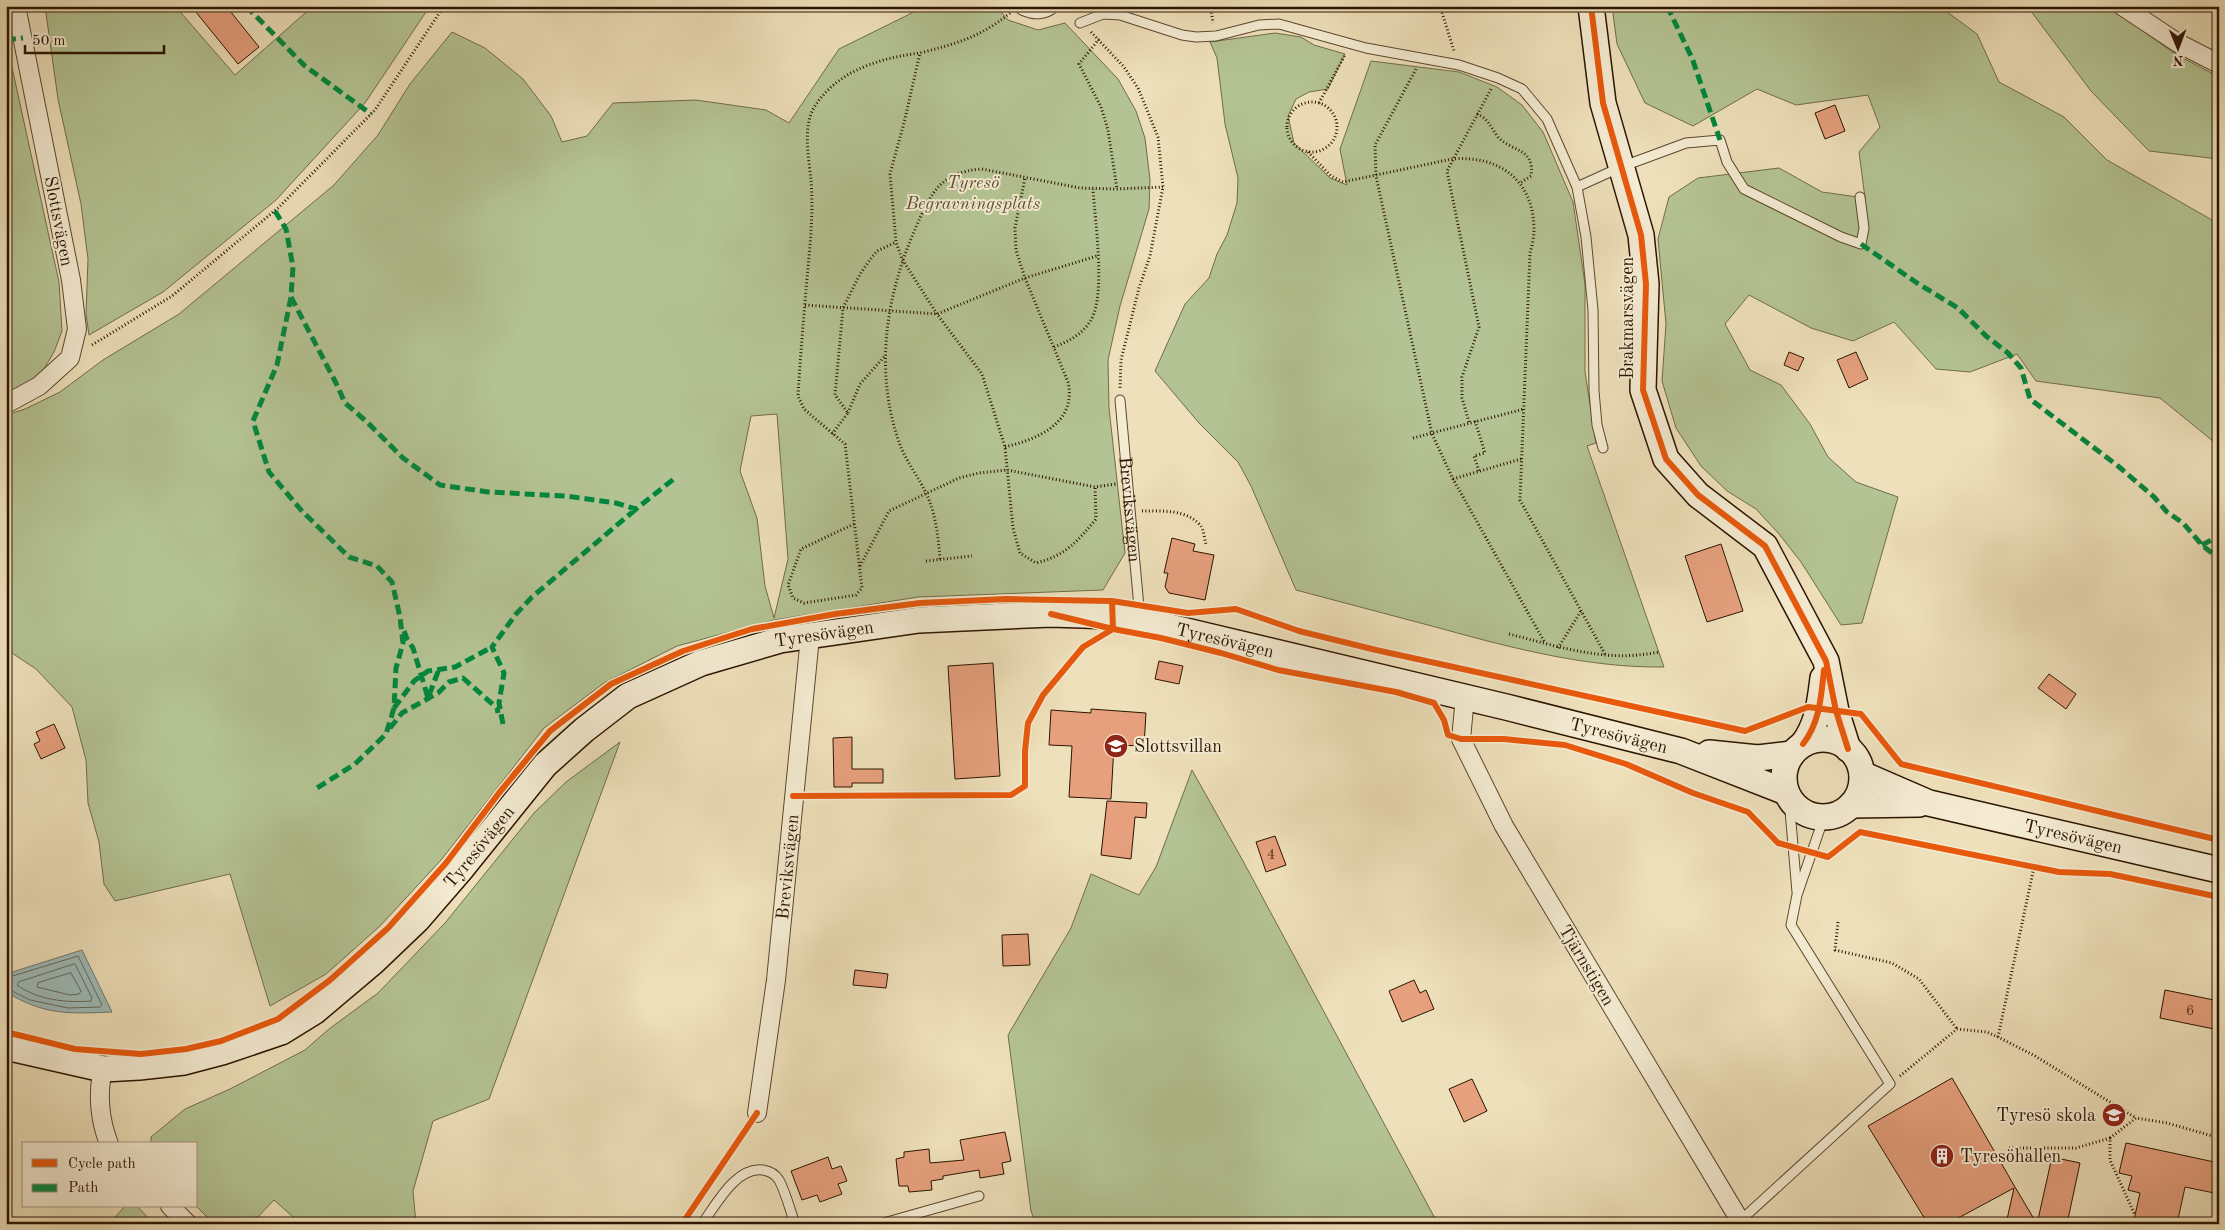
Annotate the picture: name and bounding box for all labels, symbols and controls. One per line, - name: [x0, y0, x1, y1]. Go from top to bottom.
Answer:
- scale bar: [25, 22, 164, 54]
- north arrow: [2152, 22, 2202, 72]
- text: 50 m: [32, 34, 66, 49]
- text: N: [2172, 53, 2184, 67]
- park label: Tyresö Begravningsplats: [905, 174, 1041, 213]
- street label: Slottsvägen: [40, 175, 76, 268]
- street label: Brakmarsvägen: [1619, 256, 1637, 379]
- street label: Breviksvägen: [1115, 456, 1143, 563]
- street label: Tyresövägen: [773, 619, 875, 651]
- street label: Tyresövägen: [1174, 621, 1276, 662]
- street label: Tyresövägen: [1568, 715, 1670, 757]
- school or university icon: Slottsvillan: [1103, 733, 1129, 759]
- place label: Slottsvillan: [1134, 738, 1222, 756]
- street label: Tyresövägen: [441, 803, 518, 892]
- street label: Breviksvägen: [774, 813, 802, 921]
- street label: Tyresövägen: [2022, 817, 2124, 857]
- house number: 4: [1267, 848, 1275, 863]
- street label: Tjärnstigen: [1555, 922, 1617, 1009]
- house number: 6: [2186, 1004, 2194, 1019]
- school or university icon: Tyresö skola: [2101, 1102, 2127, 1128]
- place label: Tyresö skola: [1996, 1107, 2096, 1125]
- legend: [22, 1142, 198, 1208]
- building icon: Tyresöhallen: [1929, 1143, 1955, 1169]
- place label: Tyresöhallen: [1960, 1148, 2061, 1166]
- text: Cycle path: [68, 1157, 136, 1172]
- text: Path: [68, 1181, 98, 1196]

